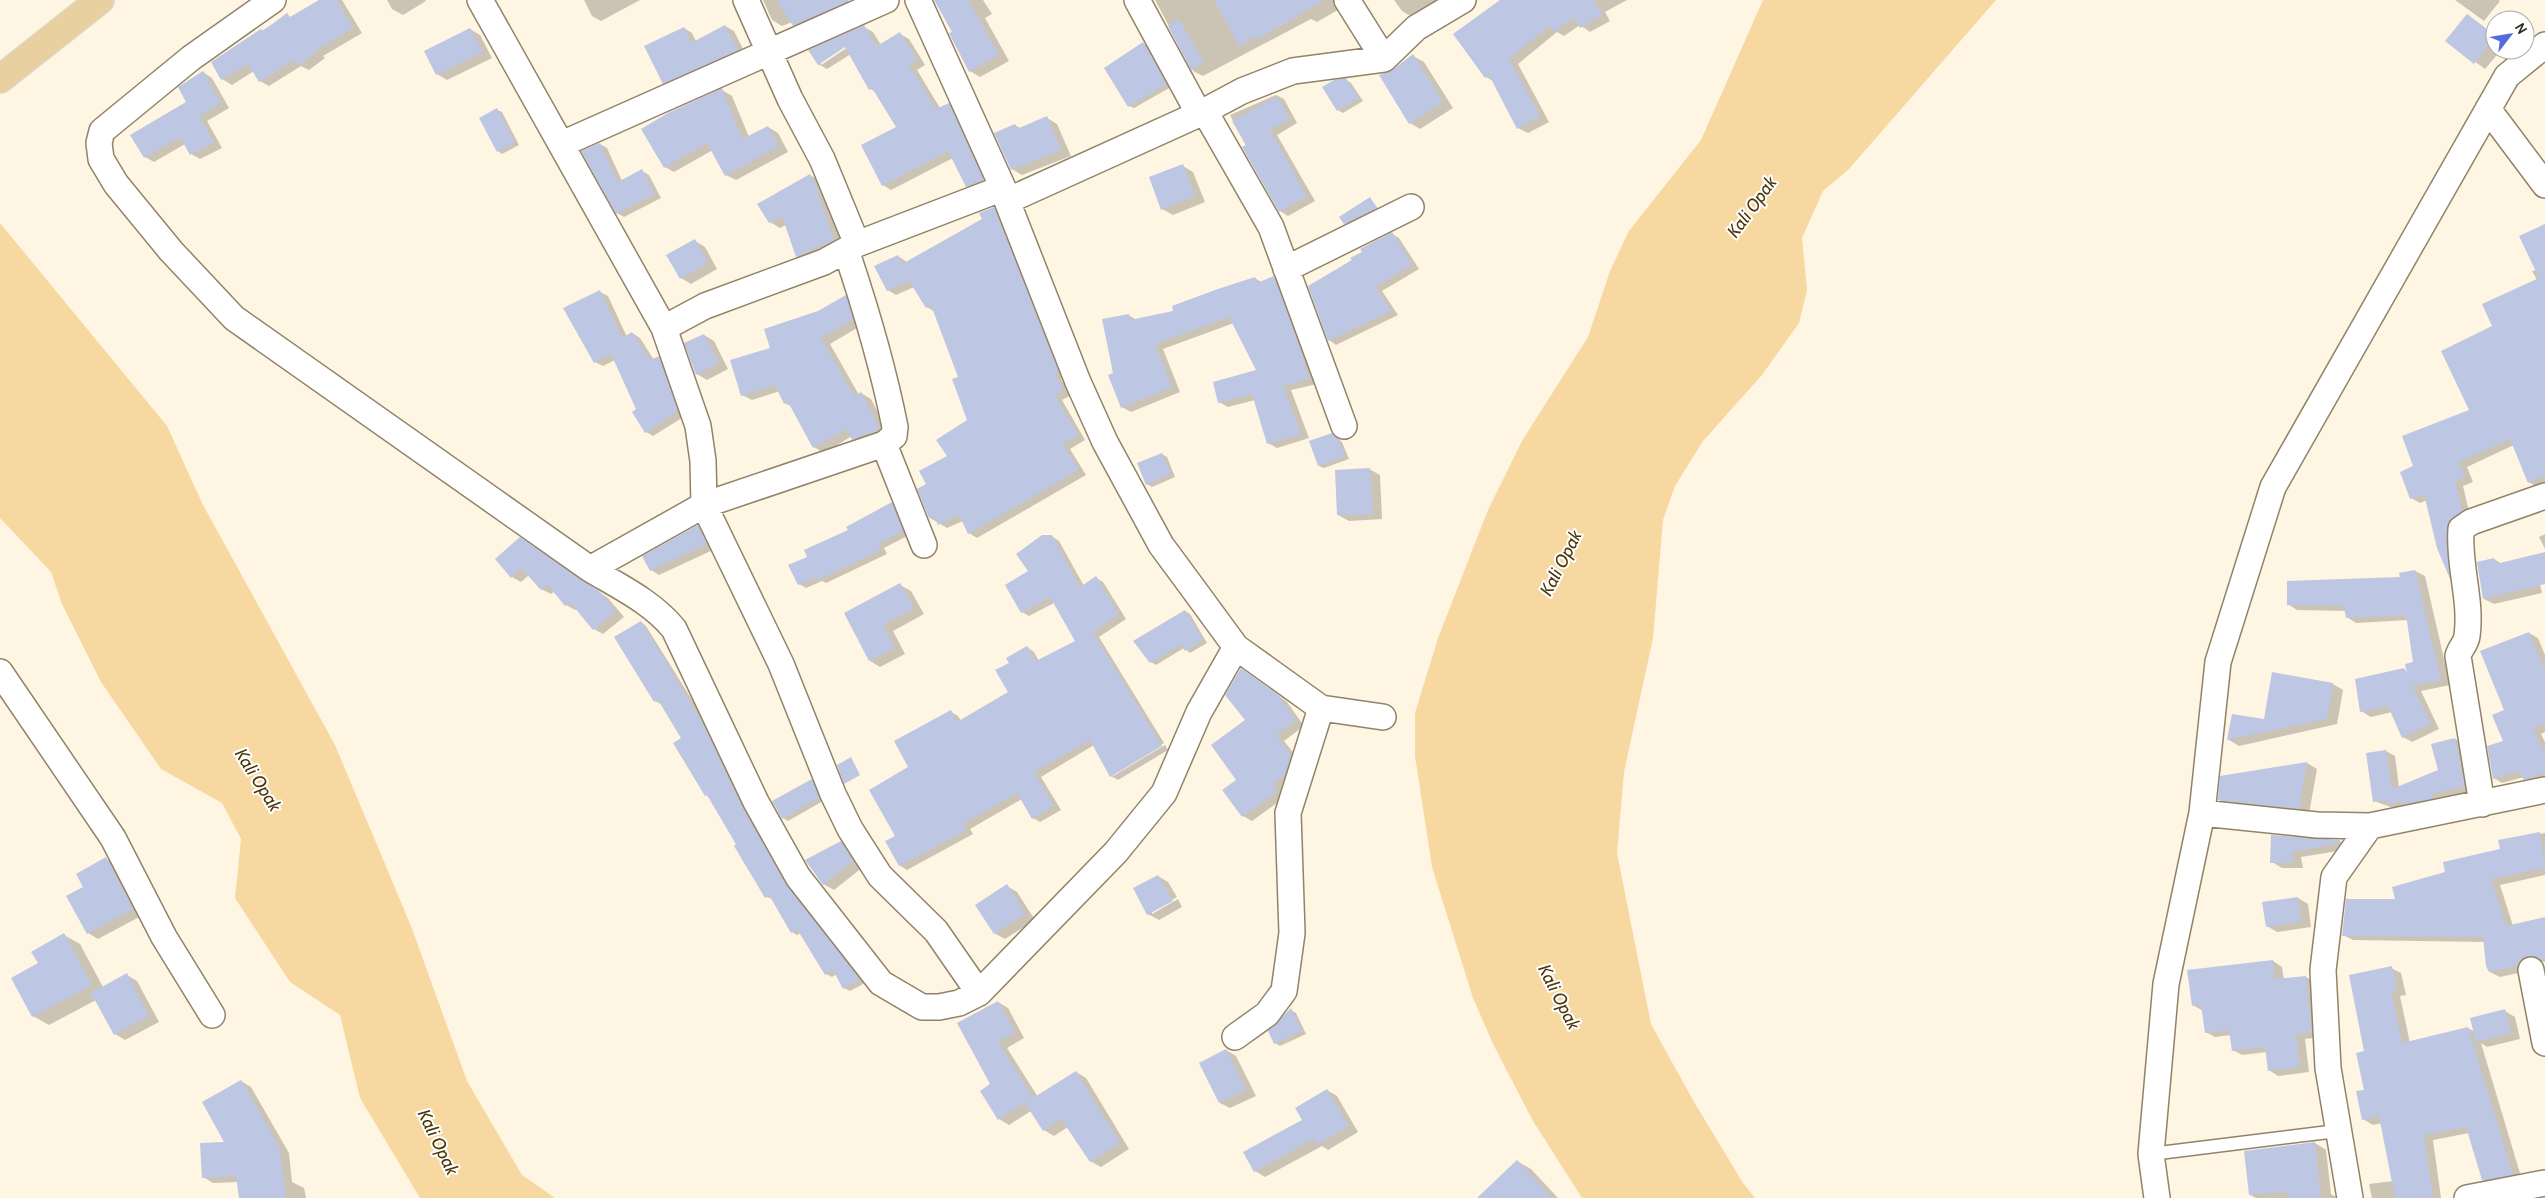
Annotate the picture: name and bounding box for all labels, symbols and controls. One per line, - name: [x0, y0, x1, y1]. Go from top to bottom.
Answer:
- north arrow: [2485, 10, 2535, 60]
- text: N: [2511, 19, 2531, 37]
- water label: Kali Opak: [1722, 171, 1782, 242]
- water label: Kali Opak: [1535, 525, 1587, 599]
- water label: Kali Opak: [230, 744, 287, 817]
- water label: Kali Opak: [1533, 961, 1585, 1035]
- water label: Kali Opak: [413, 1105, 464, 1180]

